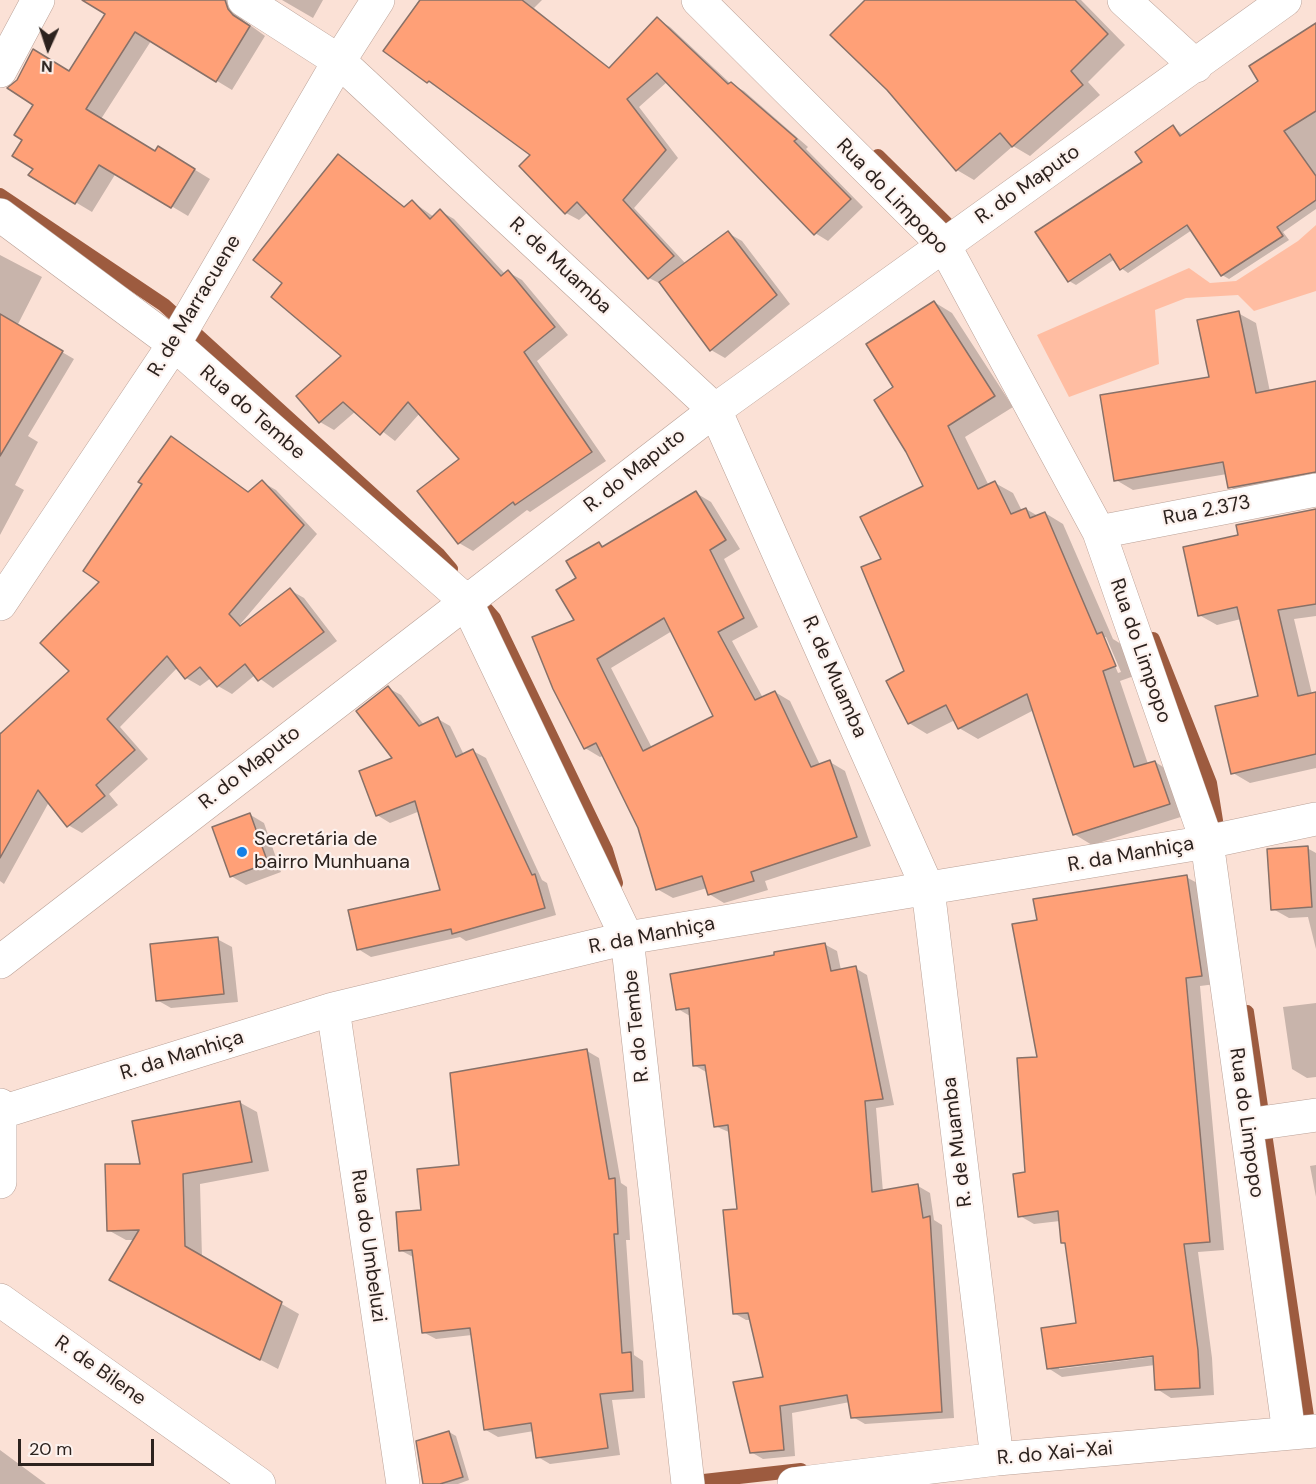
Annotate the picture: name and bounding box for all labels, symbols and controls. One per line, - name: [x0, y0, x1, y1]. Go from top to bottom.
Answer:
- north arrow: [18, 18, 78, 78]
- text: N: [41, 56, 53, 77]
- street label: Rua do Limpopo: [831, 134, 953, 260]
- street label: R. do Maputo: [971, 140, 1085, 230]
- street label: R. de Muamba: [504, 213, 616, 319]
- street label: R. de Marracuene: [143, 231, 247, 381]
- street label: Rua do Tembe: [194, 361, 310, 465]
- street label: R. do Maputo: [580, 424, 690, 518]
- street label: Rua 2.373: [1161, 491, 1253, 531]
- street label: Rua do Limpopo: [1104, 576, 1176, 726]
- street label: R. de Muamba: [796, 612, 872, 742]
- street label: R. do Maputo: [195, 721, 305, 815]
- place label: Secretária de bairro Munhuana: [254, 828, 410, 875]
- street label: R. da Manhiça: [1066, 832, 1196, 878]
- marker: Secretária de bairro Munhuana: [235, 845, 249, 859]
- street label: R. da Manhiça: [587, 912, 717, 960]
- street label: R. do Tembe: [619, 968, 655, 1084]
- street label: R. da Manhiça: [117, 1026, 247, 1086]
- street label: Rua do Limpopo: [1224, 1046, 1268, 1200]
- street label: R. de Muamba: [938, 1076, 978, 1208]
- street label: Rua do Umbeluzi: [345, 1168, 391, 1324]
- street label: R. de Bilene: [50, 1331, 150, 1411]
- scale bar: [21, 1427, 158, 1465]
- text: 20 m: [29, 1437, 72, 1461]
- street label: R. do Xai-Xai: [996, 1437, 1114, 1471]

